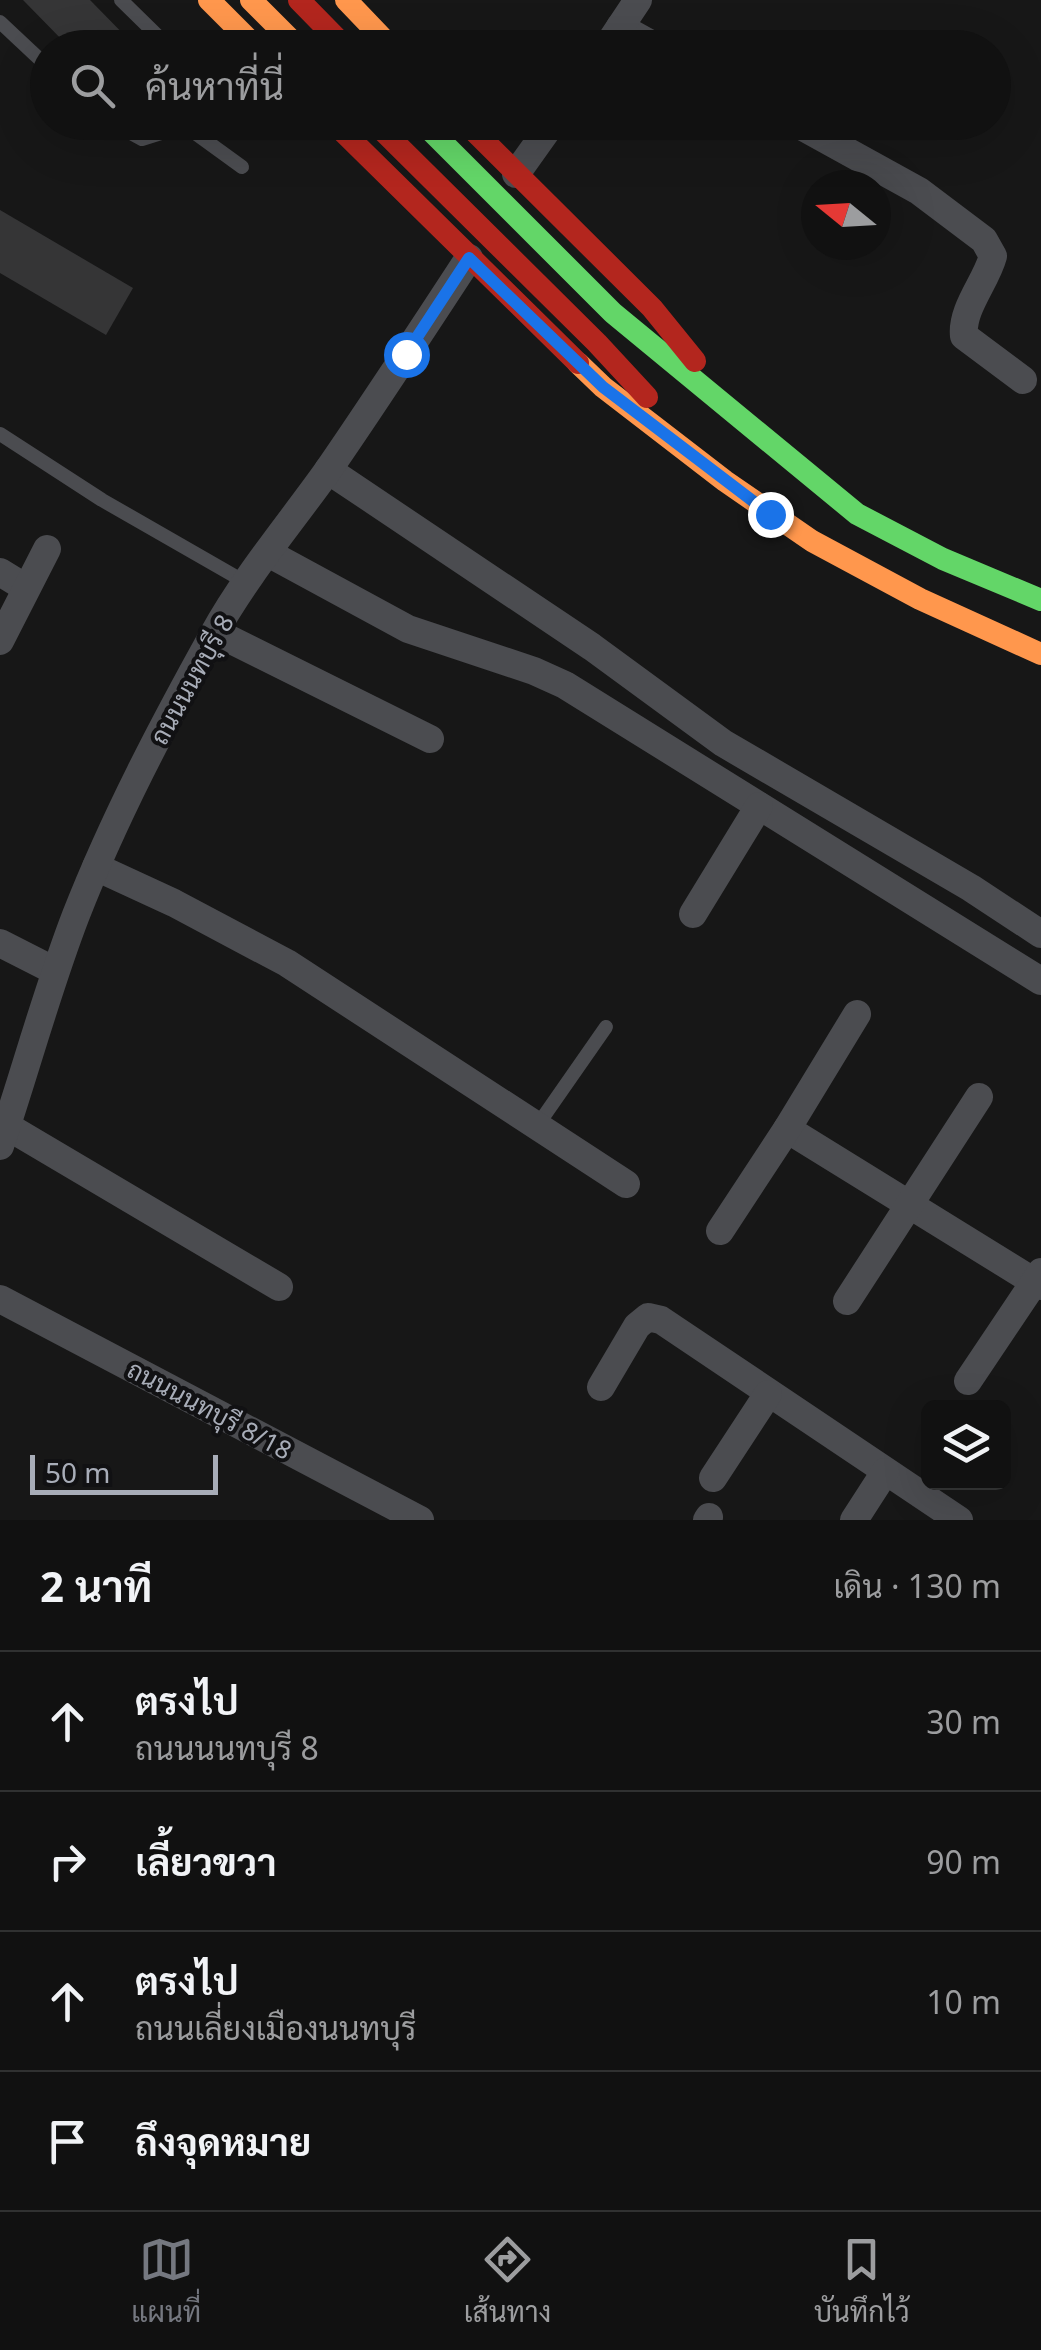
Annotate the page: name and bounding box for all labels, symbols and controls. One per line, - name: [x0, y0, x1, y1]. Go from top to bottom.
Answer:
- search box: [30, 30, 1011, 140]
- icon: search: [65, 58, 120, 113]
- text: ค้นหาที่นี่: [145, 59, 284, 111]
- north arrow: [801, 170, 891, 260]
- route start: [384, 332, 430, 378]
- route end: [748, 492, 794, 538]
- street label: ถนนนนทบุรี 8: [141, 608, 242, 751]
- street label: ถนนนนทบุรี 8/18: [121, 1351, 298, 1468]
- map controls: [921, 1400, 1011, 1490]
- button: layers: [921, 1400, 1011, 1490]
- scale bar: [30, 1450, 218, 1494]
- text: 50 m: [45, 1453, 111, 1491]
- text: 2 นาที: [40, 1557, 152, 1614]
- text: เดิน · 130 m: [833, 1564, 1001, 1607]
- text: ตรงไป: [135, 1674, 239, 1726]
- icon: ahead: [40, 1694, 95, 1749]
- text: 30 m: [926, 1700, 1001, 1743]
- text: ถนนนนทบุรี 8: [135, 1726, 319, 1769]
- icon: right: [40, 1834, 95, 1889]
- text: เลี้ยวขวา: [135, 1835, 277, 1887]
- text: 90 m: [926, 1840, 1001, 1883]
- text: ตรงไป: [135, 1954, 239, 2006]
- icon: ahead: [40, 1974, 95, 2029]
- text: 10 m: [926, 1980, 1001, 2023]
- text: ถนนเลี่ยงเมืองนนทบุรี: [135, 2006, 416, 2049]
- icon: arrive: [40, 2114, 95, 2169]
- text: ถึงจุดหมาย: [135, 2115, 311, 2167]
- tab: แผนที่: [131, 2232, 201, 2330]
- tab: เส้นทาง: [464, 2232, 551, 2330]
- tab: บันทึกไว้: [814, 2232, 910, 2330]

